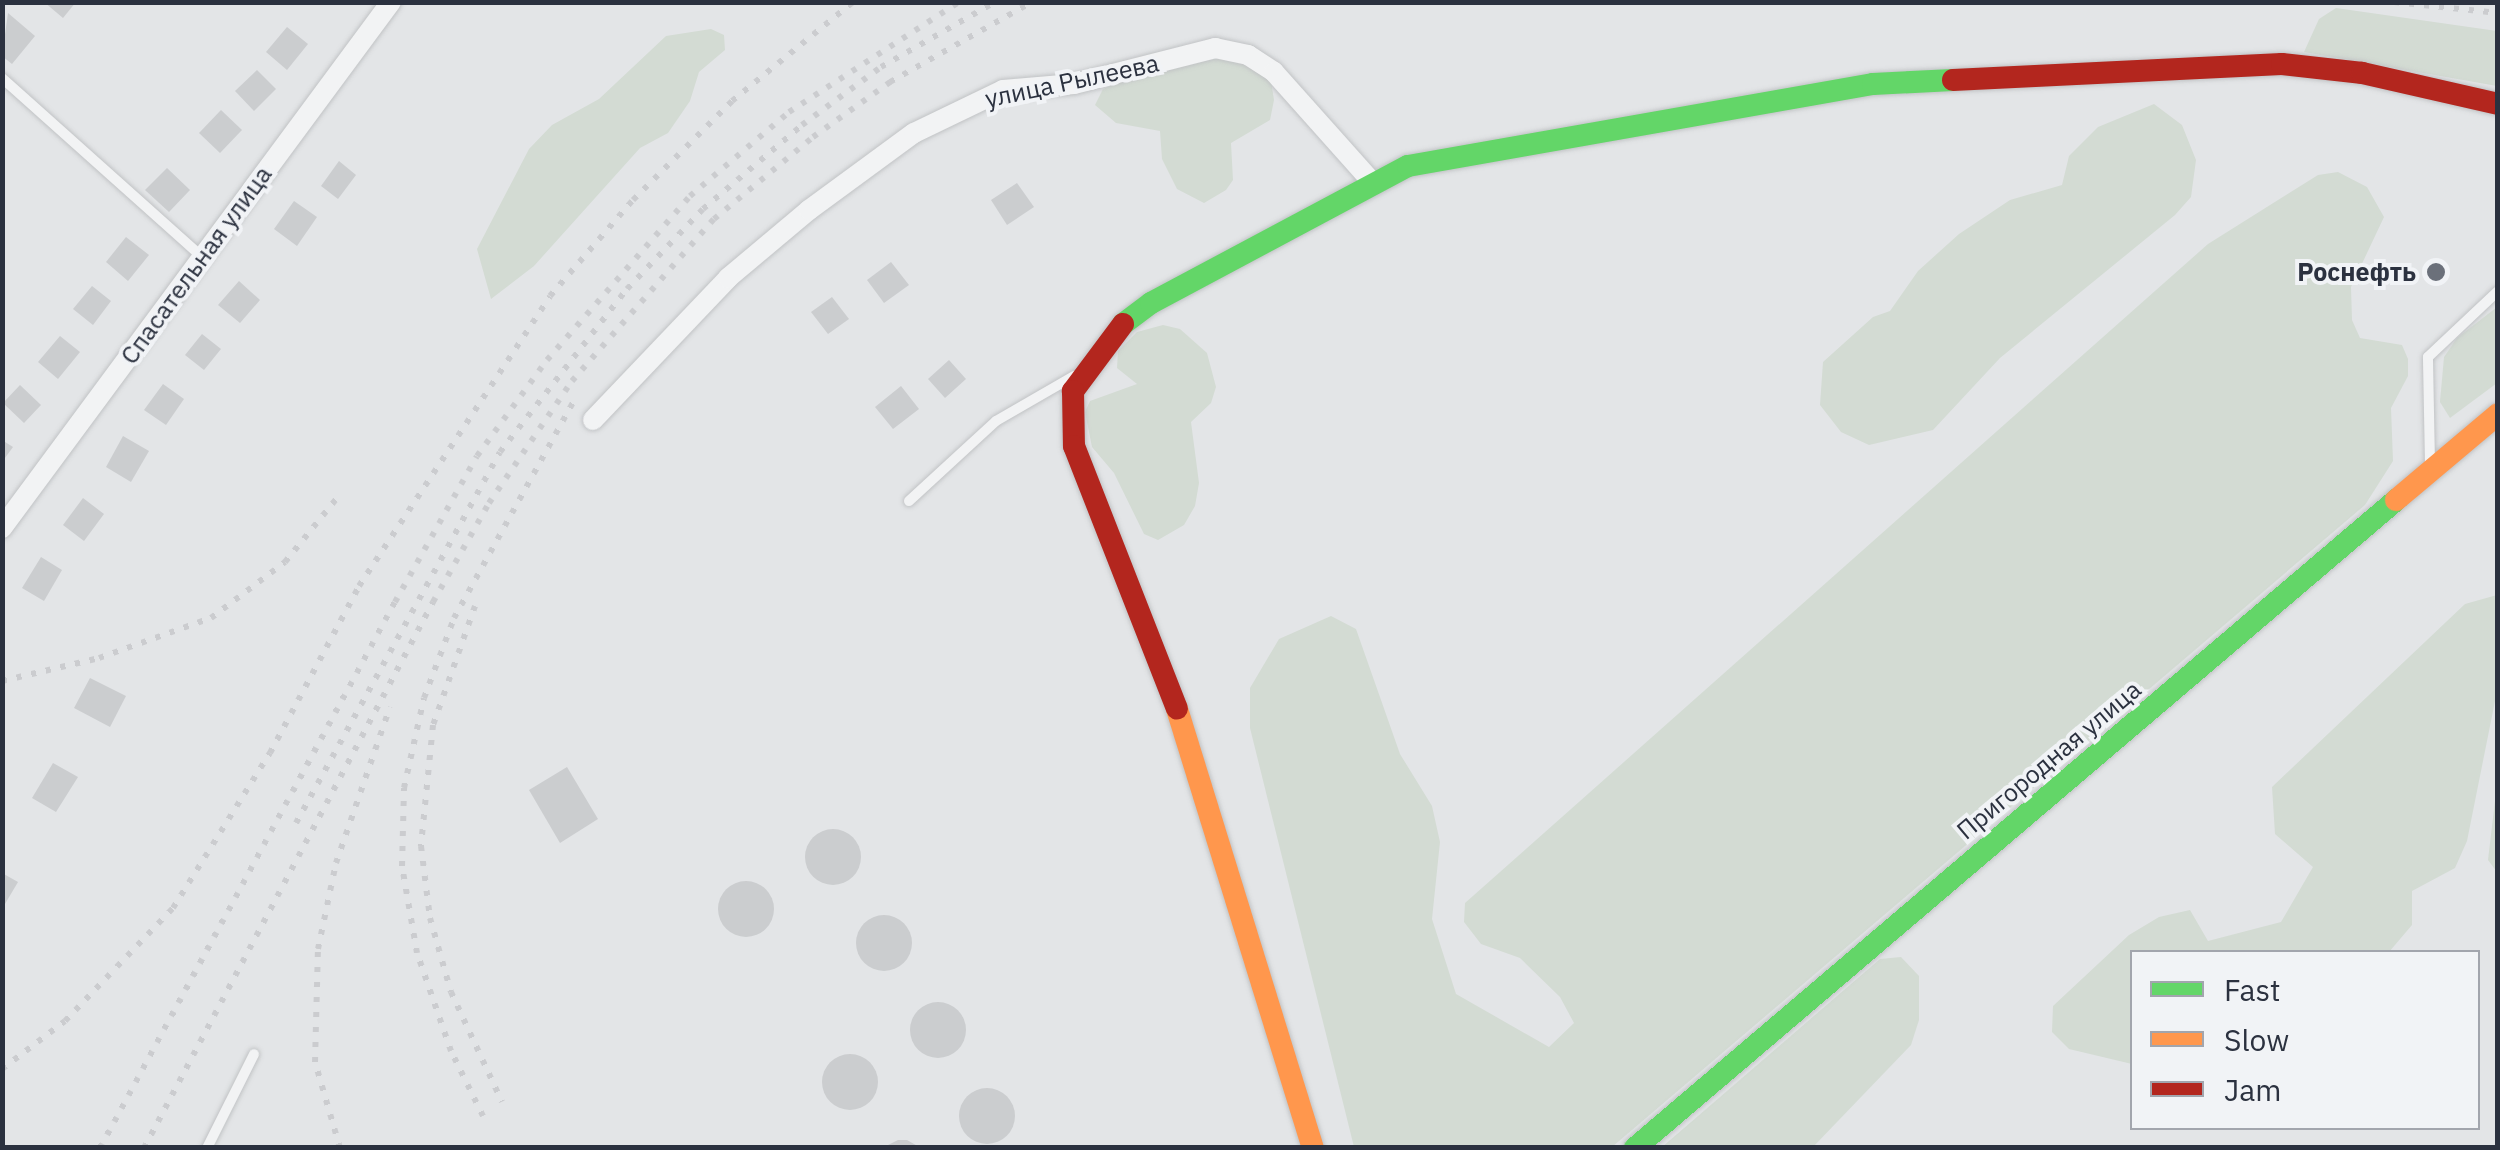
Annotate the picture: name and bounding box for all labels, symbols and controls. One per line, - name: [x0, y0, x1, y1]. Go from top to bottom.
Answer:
- street label: улица Рылеева: [982, 48, 1162, 114]
- street label: Спасательная улица: [114, 160, 278, 370]
- place label: Роснефть: [2297, 257, 2416, 287]
- marker: Роснефть: [2425, 261, 2447, 283]
- street label: Пригородная улица: [1951, 674, 2147, 846]
- legend: [2130, 950, 2480, 1130]
- text: Fast: [2224, 970, 2281, 1009]
- text: Slow: [2224, 1020, 2289, 1059]
- text: Jam: [2224, 1070, 2282, 1109]

